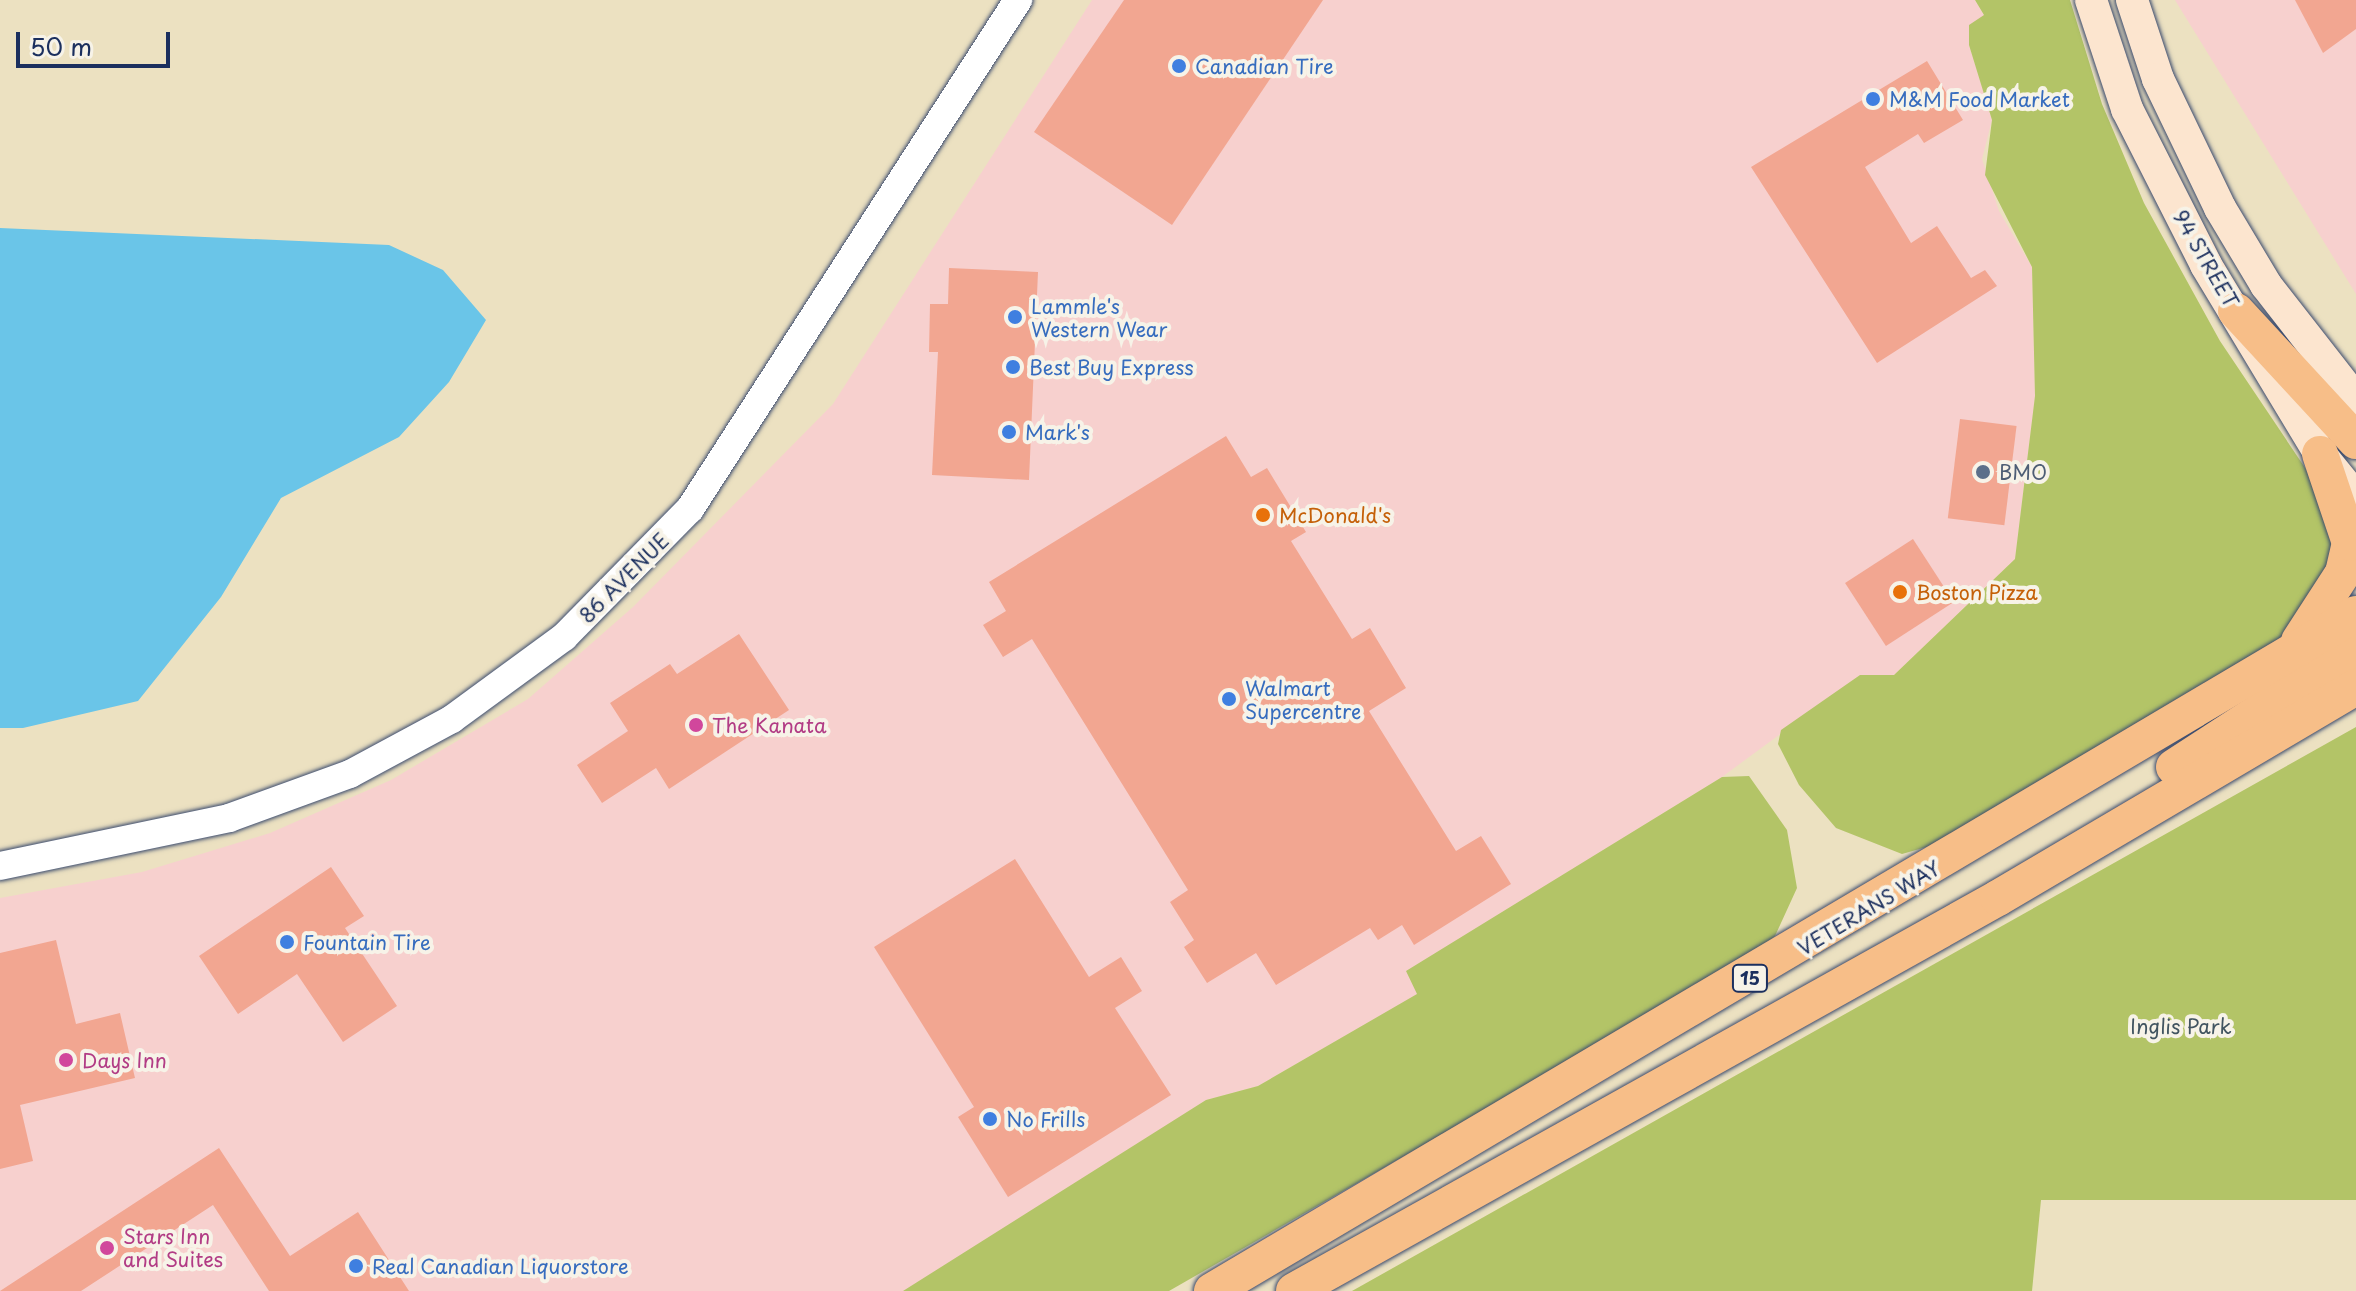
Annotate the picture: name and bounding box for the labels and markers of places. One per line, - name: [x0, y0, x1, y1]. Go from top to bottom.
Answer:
- place label: Canadian Tire: [1195, 54, 1332, 78]
- marker: Canadian Tire: [1170, 57, 1188, 75]
- place label: M&M Food Market: [1889, 87, 2070, 111]
- marker: M&M Food Market: [1864, 90, 1882, 108]
- place label: Lammle's Western Wear: [1031, 294, 1169, 341]
- marker: Lammle's Western Wear: [1006, 308, 1024, 326]
- place label: Best Buy Express: [1029, 355, 1193, 379]
- marker: Best Buy Express: [1004, 358, 1022, 376]
- place label: Mark's: [1025, 420, 1090, 444]
- marker: Mark's: [1000, 423, 1018, 441]
- place label: BMO: [1999, 460, 2047, 484]
- marker: BMO: [1974, 463, 1992, 481]
- place label: McDonald's: [1279, 503, 1391, 527]
- marker: McDonald's: [1254, 506, 1272, 524]
- place label: Boston Pizza: [1916, 580, 2038, 604]
- marker: Boston Pizza: [1891, 583, 1909, 601]
- place label: Walmart Supercentre: [1245, 676, 1361, 723]
- marker: Walmart Supercentre: [1220, 690, 1238, 708]
- place label: The Kanata: [712, 713, 826, 737]
- marker: The Kanata: [687, 716, 705, 734]
- place label: Fountain Tire: [303, 930, 432, 954]
- marker: Fountain Tire: [278, 933, 296, 951]
- place label: Days Inn: [82, 1048, 167, 1072]
- marker: Days Inn: [57, 1051, 75, 1069]
- place label: No Frills: [1006, 1107, 1084, 1131]
- marker: No Frills: [981, 1110, 999, 1128]
- place label: Stars Inn and Suites: [123, 1224, 224, 1271]
- marker: Stars Inn and Suites: [98, 1239, 116, 1257]
- place label: Real Canadian Liquorstore: [372, 1254, 628, 1278]
- marker: Real Canadian Liquorstore: [347, 1257, 365, 1275]

